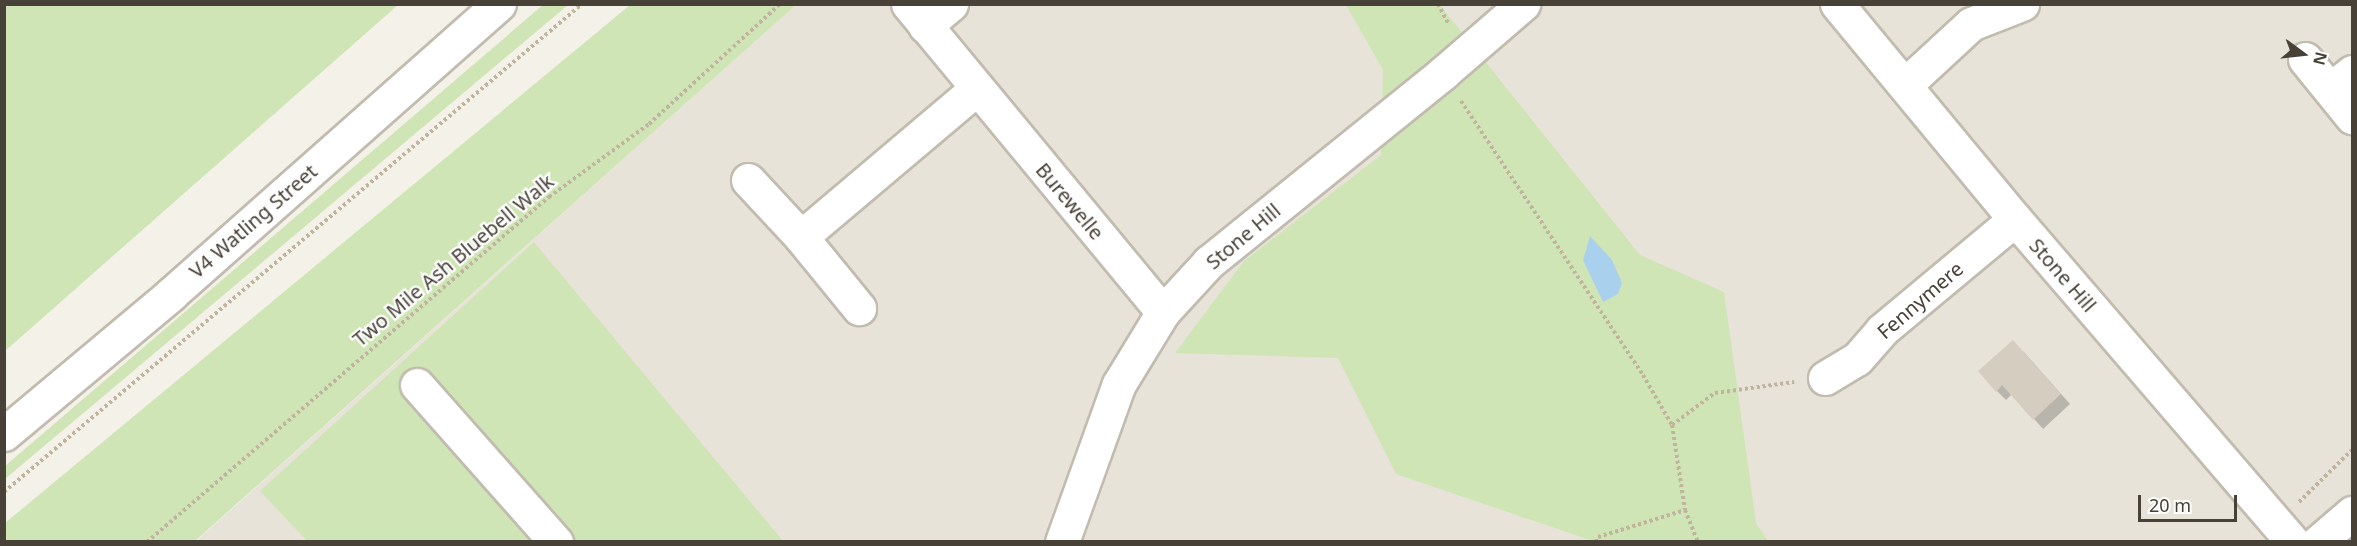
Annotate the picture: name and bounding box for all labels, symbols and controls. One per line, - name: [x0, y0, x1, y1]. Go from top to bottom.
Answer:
- north arrow: [2273, 24, 2333, 84]
- text: N: [2308, 50, 2333, 68]
- street label: Burewelle: [1031, 158, 1109, 244]
- street label: V4 Watling Street: [184, 159, 322, 283]
- street label: Two Mile Ash Bluebell Walk: [348, 169, 558, 351]
- street label: Stone Hill: [1201, 198, 1285, 274]
- street label: Stone Hill: [2025, 233, 2101, 317]
- street label: Fennymere: [1872, 256, 1968, 344]
- scale bar: [2141, 483, 2240, 521]
- text: 20 m: [2149, 493, 2191, 517]

